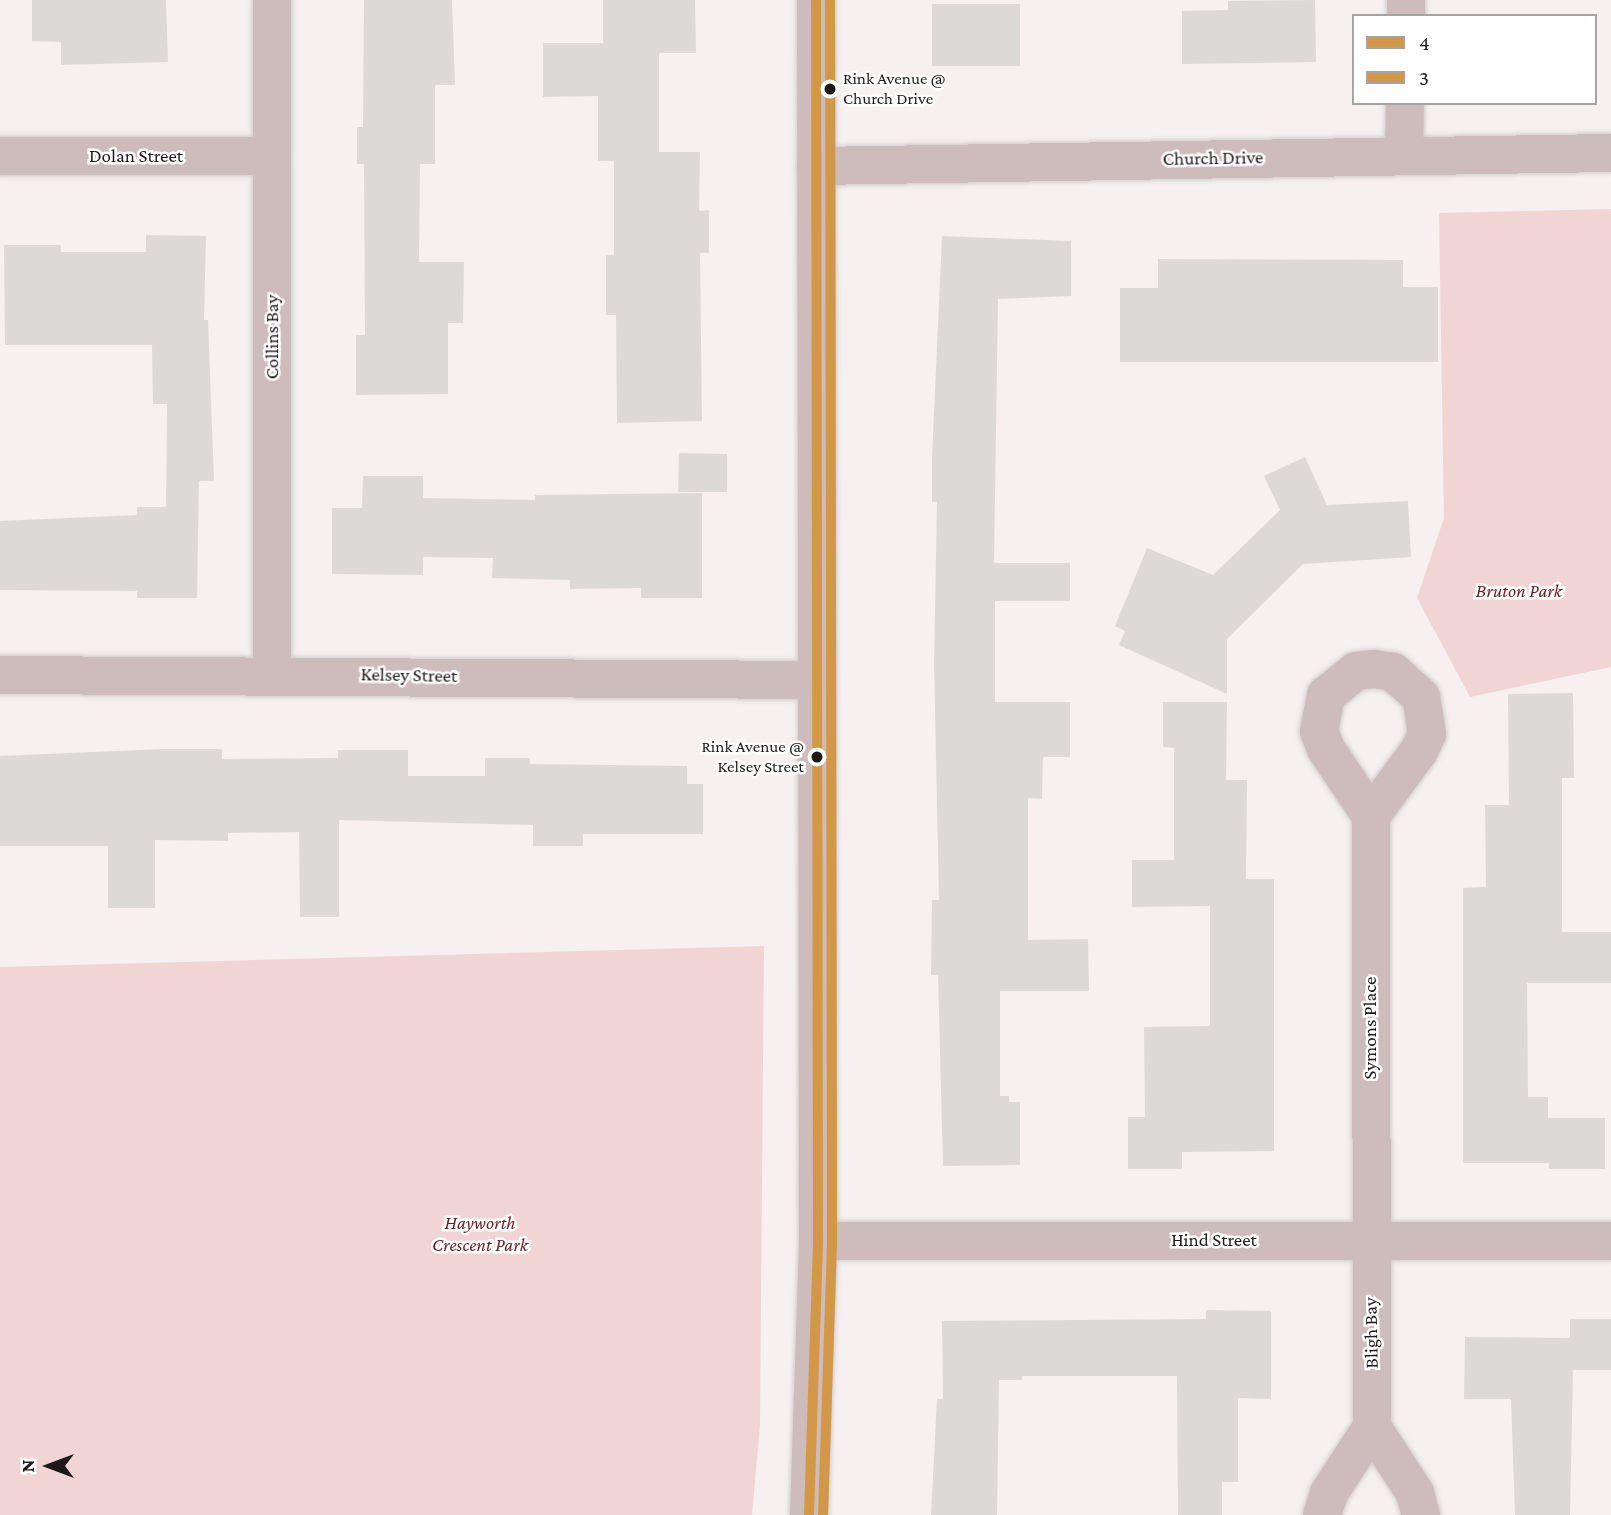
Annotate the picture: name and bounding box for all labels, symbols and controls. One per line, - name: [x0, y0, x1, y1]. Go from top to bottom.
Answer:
- legend: [1352, 14, 1597, 105]
- text: 4: [1419, 31, 1430, 55]
- text: 3: [1419, 66, 1429, 90]
- place label: Rink Avenue @ Church Drive: [843, 69, 946, 109]
- marker: Rink Avenue @ Church Drive: [823, 82, 837, 96]
- street label: Dolan Street: [89, 145, 183, 167]
- street label: Church Drive: [1162, 146, 1264, 170]
- street label: Collins Bay: [261, 295, 283, 379]
- park label: Bruton Park: [1476, 580, 1562, 602]
- street label: Kelsey Street: [360, 663, 458, 687]
- place label: Rink Avenue @ Kelsey Street: [701, 737, 804, 777]
- marker: Rink Avenue @ Kelsey Street: [810, 750, 824, 764]
- street label: Symons Place: [1359, 977, 1381, 1079]
- park label: Hayworth Crescent Park: [432, 1212, 528, 1256]
- street label: Hind Street: [1171, 1229, 1257, 1251]
- street label: Bligh Bay: [1359, 1297, 1383, 1369]
- north arrow: [14, 1431, 84, 1501]
- text: N: [17, 1460, 38, 1472]

